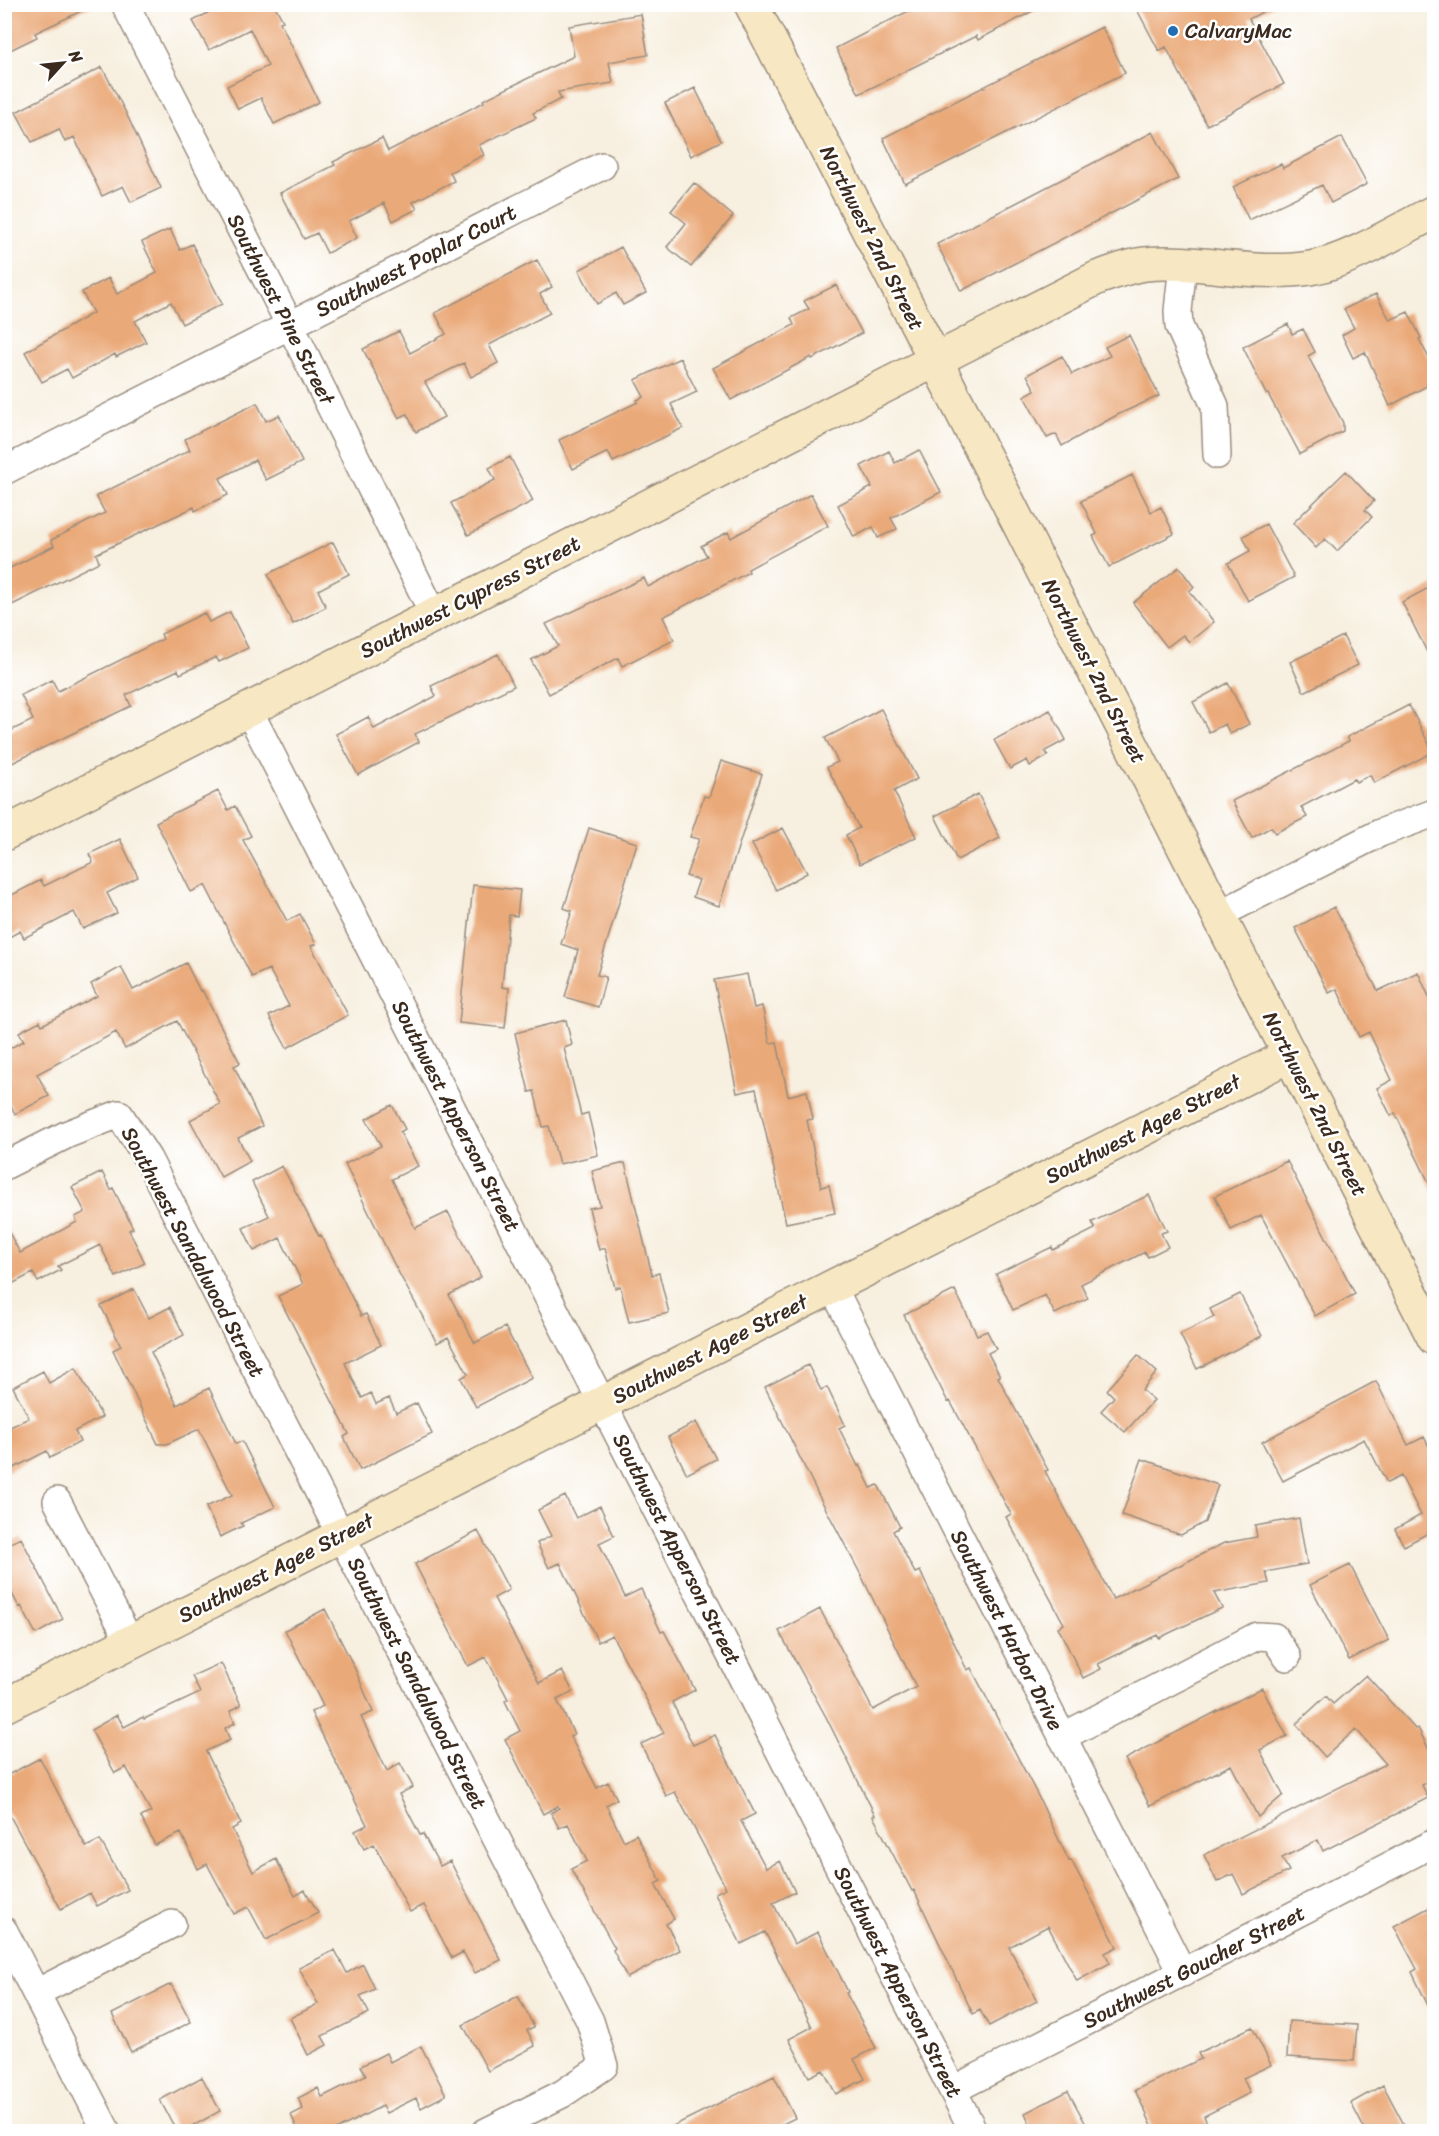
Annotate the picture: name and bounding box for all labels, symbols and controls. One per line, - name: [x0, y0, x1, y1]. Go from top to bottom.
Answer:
- place label: CalvaryMac: [1185, 12, 1293, 50]
- marker: CalvaryMac: [1166, 24, 1180, 38]
- north arrow: [33, 33, 93, 93]
- text: N: [60, 44, 92, 69]
- street label: Northwest 2nd Street: [809, 139, 935, 337]
- street label: Southwest Poplar Court: [309, 194, 523, 328]
- street label: Southwest Pine Street: [216, 206, 346, 413]
- street label: Southwest Cypress Street: [353, 525, 587, 669]
- street label: Northwest 2nd Street: [1031, 572, 1157, 770]
- street label: Southwest Apperson Street: [381, 993, 531, 1239]
- street label: Northwest 2nd Street: [1252, 1005, 1378, 1203]
- street label: Southwest Agee Street: [1038, 1062, 1249, 1195]
- street label: Southwest Sandalwood Street: [110, 1119, 276, 1385]
- street label: Southwest Agee Street: [605, 1282, 816, 1415]
- street label: Southwest Apperson Street: [602, 1426, 752, 1672]
- street label: Southwest Agee Street: [171, 1501, 382, 1634]
- street label: Southwest Harbor Drive: [940, 1522, 1074, 1738]
- street label: Southwest Sandalwood Street: [336, 1550, 498, 1816]
- street label: Southwest Apperson Street: [823, 1859, 973, 2105]
- street label: Southwest Goucher Street: [1076, 1894, 1312, 2040]

